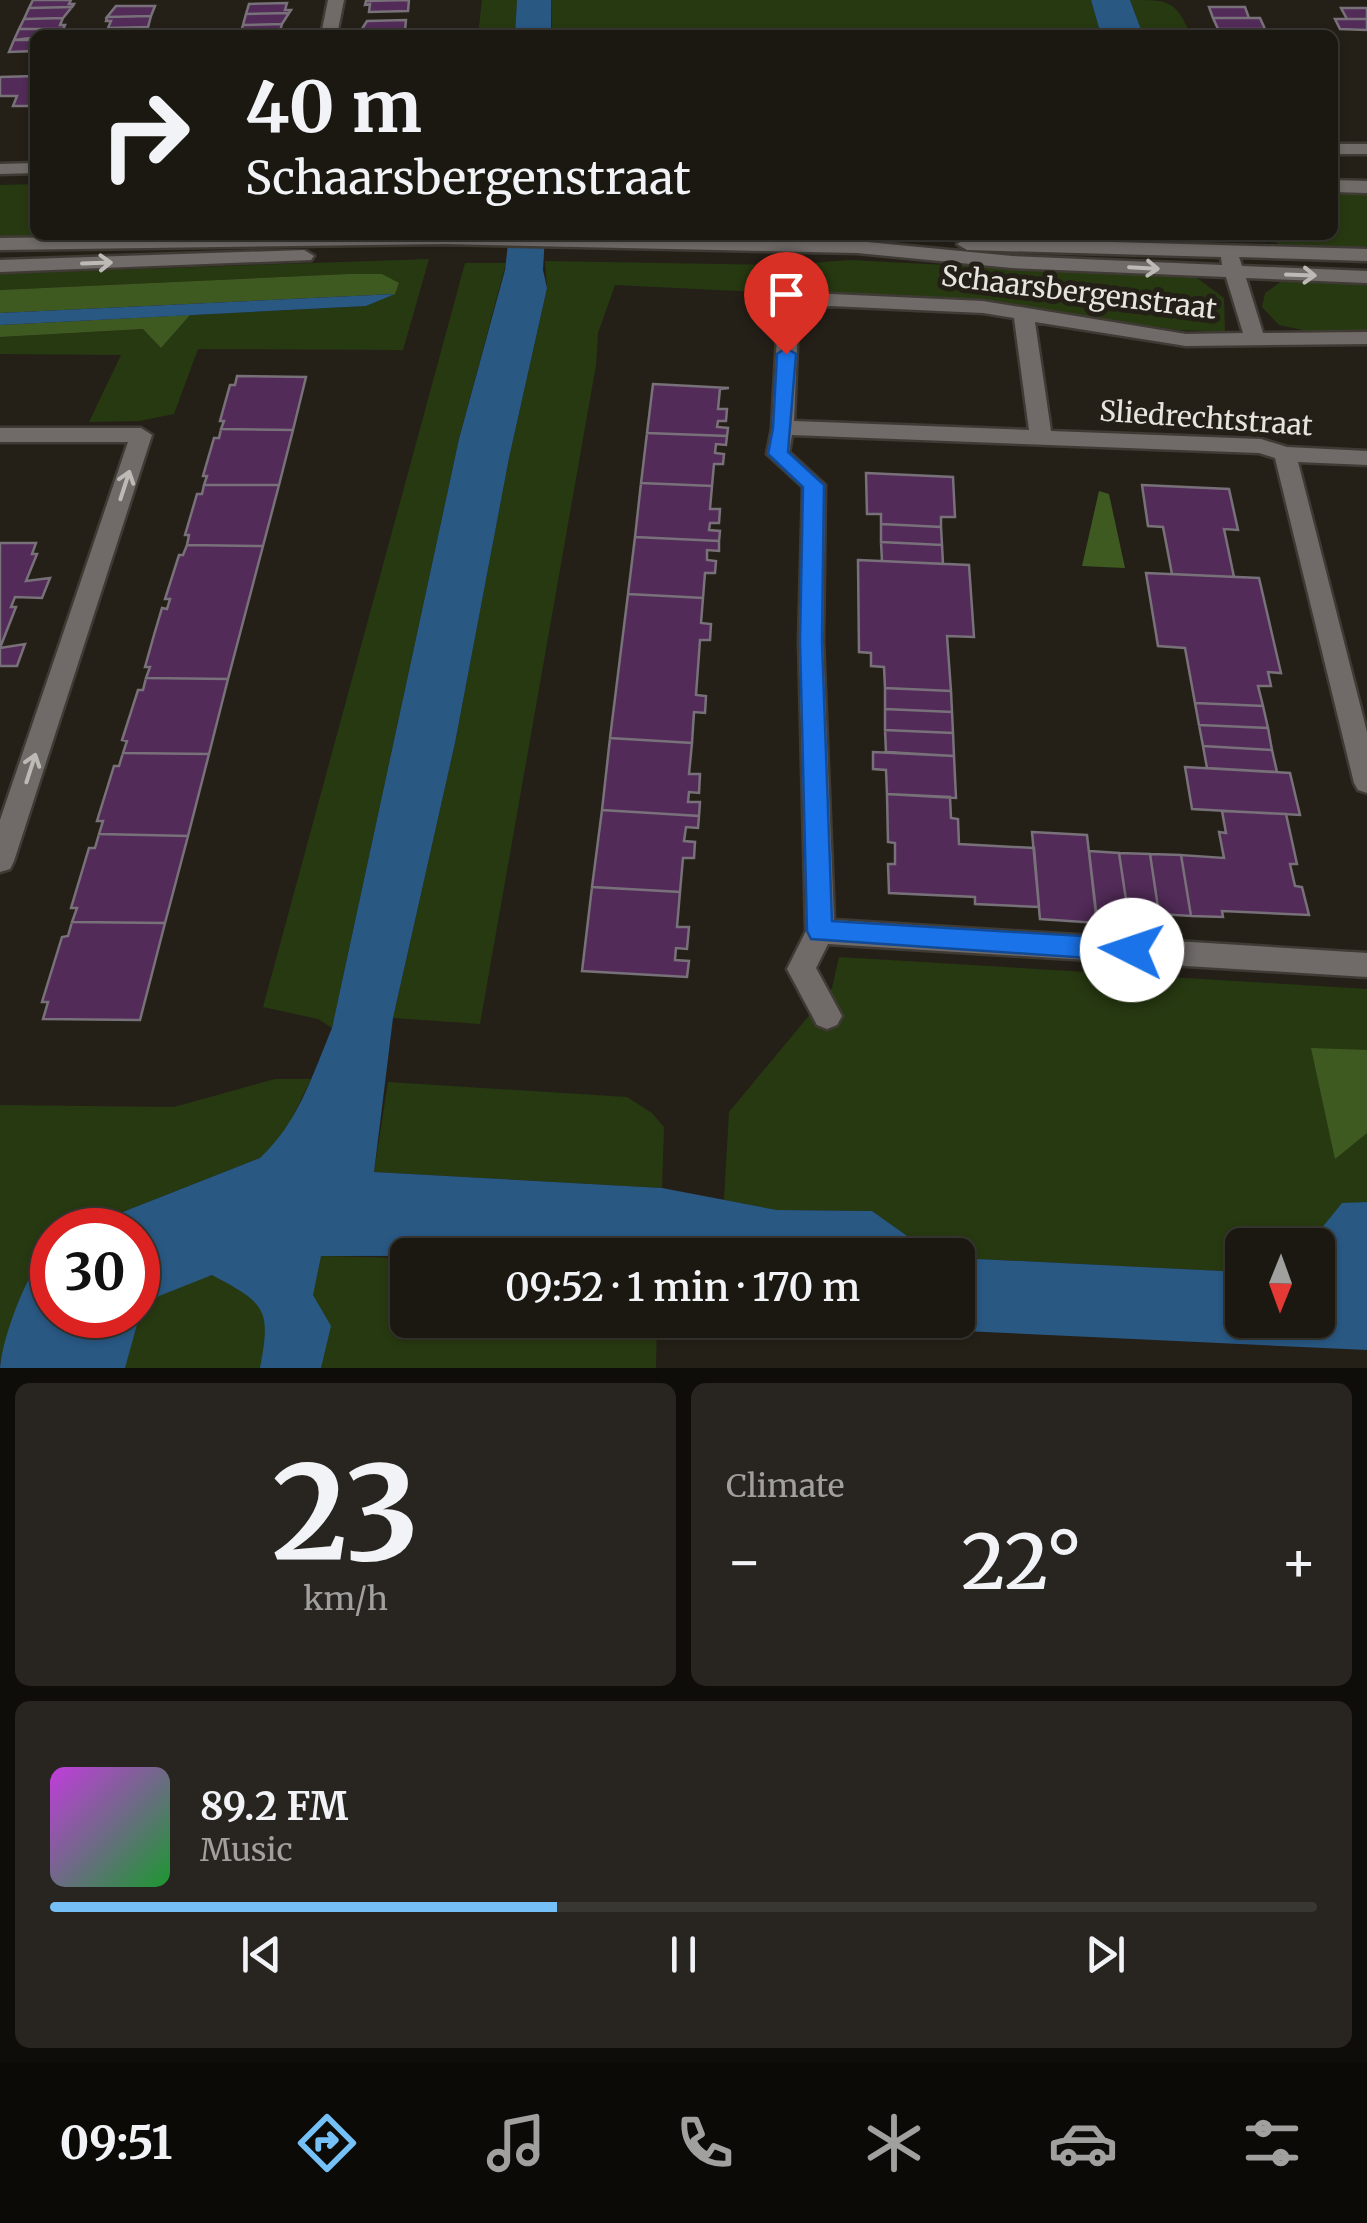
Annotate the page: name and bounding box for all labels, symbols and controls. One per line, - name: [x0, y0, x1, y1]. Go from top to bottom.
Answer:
- text: 40 m: [245, 63, 422, 151]
- icon: right: [80, 70, 210, 200]
- text: Schaarsbergenstraat: [245, 150, 691, 206]
- pin: [744, 252, 829, 355]
- one-way arrow: [81, 253, 113, 272]
- street label: Schaarsbergenstraat: [939, 257, 1219, 327]
- one-way arrow: [1128, 259, 1160, 278]
- one-way arrow: [1284, 265, 1316, 284]
- icon: arrive: [759, 267, 814, 322]
- street label: Sliedrechtstraat: [1098, 393, 1314, 443]
- one-way arrow: [117, 469, 135, 501]
- one-way arrow: [23, 753, 41, 785]
- position arrow: [1080, 898, 1184, 1002]
- speed limit sign: 30: [30, 1208, 160, 1338]
- north arrow: [1225, 1228, 1335, 1338]
- map controls: [1225, 1228, 1335, 1338]
- text: 09:52 · 1 min · 170 m: [505, 1264, 860, 1311]
- text: 23: [272, 1432, 419, 1595]
- text: Climate: [726, 1466, 844, 1506]
- text: 22°: [961, 1515, 1082, 1609]
- text: −: [726, 1527, 763, 1596]
- text: +: [1280, 1527, 1317, 1596]
- text: km/h: [303, 1579, 388, 1619]
- text: 89.2 FM: [200, 1783, 348, 1830]
- text: Music: [200, 1830, 293, 1870]
- icon: previous: [234, 1927, 289, 1982]
- icon: pause: [656, 1927, 711, 1982]
- icon: next: [1078, 1927, 1133, 1982]
- icon: directions: [292, 2108, 362, 2178]
- icon: music: [481, 2108, 551, 2178]
- icon: phone: [670, 2108, 740, 2178]
- icon: climate: [859, 2108, 929, 2178]
- icon: car: [1048, 2108, 1118, 2178]
- icon: filters: [1237, 2108, 1307, 2178]
- text: 09:51: [60, 2115, 172, 2171]

